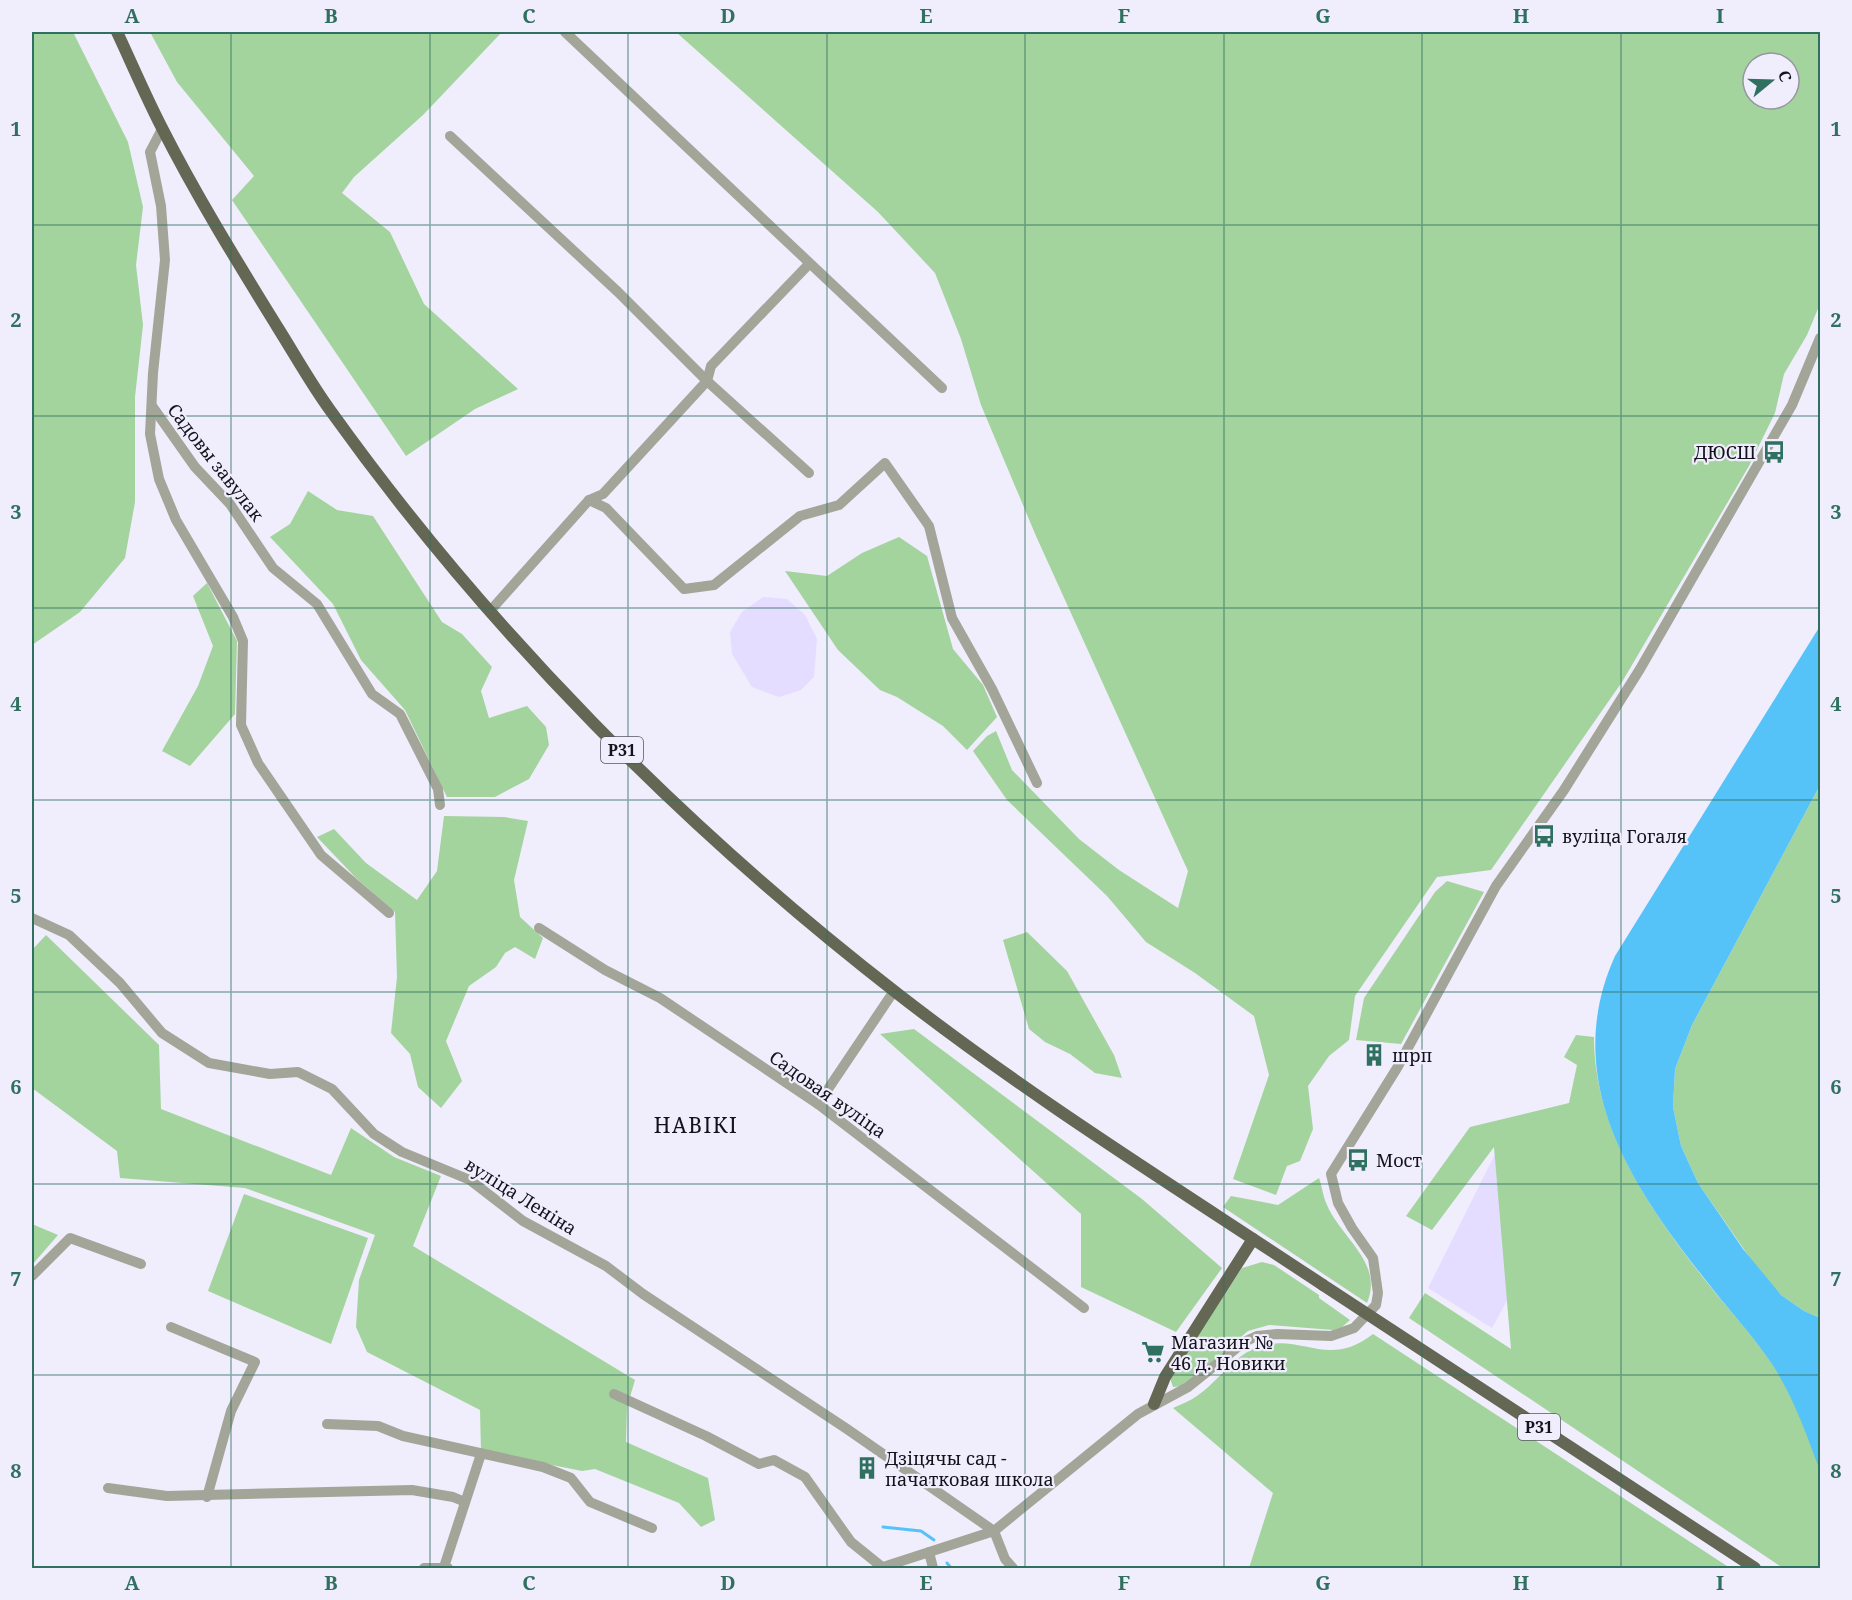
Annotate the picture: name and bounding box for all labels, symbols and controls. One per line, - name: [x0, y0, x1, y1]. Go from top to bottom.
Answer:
- text: A: [124, 2, 140, 29]
- text: B: [324, 2, 338, 29]
- text: C: [522, 2, 536, 29]
- text: D: [720, 2, 736, 29]
- text: E: [919, 2, 933, 29]
- text: F: [1118, 2, 1130, 29]
- text: G: [1315, 2, 1331, 29]
- text: H: [1513, 2, 1529, 29]
- text: I: [1716, 2, 1724, 29]
- north arrow: [1741, 51, 1801, 111]
- text: С: [1773, 68, 1797, 85]
- text: 1: [10, 115, 22, 142]
- text: 1: [1830, 115, 1842, 142]
- text: 2: [10, 306, 22, 333]
- text: 2: [1830, 306, 1842, 333]
- street label: Садовы завулак: [162, 398, 270, 526]
- bus stop icon: ДЮСШ: [1761, 439, 1787, 465]
- place label: ДЮСШ: [1694, 440, 1756, 464]
- text: 3: [10, 498, 22, 525]
- text: 3: [1830, 498, 1842, 525]
- text: 4: [10, 690, 22, 717]
- text: 4: [1830, 690, 1842, 717]
- road number: Р31: [601, 737, 643, 763]
- bus stop icon: вуліца Гогаля: [1531, 823, 1557, 849]
- place label: вуліца Гогаля: [1562, 824, 1687, 848]
- text: 5: [10, 882, 22, 909]
- text: 5: [1830, 882, 1842, 909]
- building icon: шрп: [1361, 1042, 1387, 1068]
- place label: шрп: [1392, 1043, 1432, 1067]
- street label: Садовая вуліца: [765, 1045, 891, 1143]
- text: 6: [10, 1073, 22, 1100]
- text: 6: [1830, 1073, 1842, 1100]
- district label: НАВІКІ: [654, 1111, 738, 1139]
- bus stop icon: Мост: [1345, 1147, 1371, 1173]
- place label: Мост: [1376, 1148, 1422, 1172]
- street label: вуліца Леніна: [461, 1152, 581, 1240]
- text: 7: [10, 1265, 22, 1292]
- text: 7: [1830, 1265, 1842, 1292]
- place label: Магазин № 46 д. Новики: [1171, 1330, 1286, 1375]
- supermarket icon: Магазин № 46 д. Новики: [1140, 1339, 1166, 1365]
- road number: Р31: [1518, 1414, 1560, 1440]
- place label: Дзіцячы сад - пачатковая школа: [885, 1446, 1054, 1491]
- building icon: Дзіцячы сад - пачатковая школа: [854, 1455, 880, 1481]
- text: 8: [10, 1457, 22, 1484]
- text: 8: [1830, 1457, 1842, 1484]
- text: A: [124, 1569, 140, 1596]
- text: B: [324, 1569, 338, 1596]
- text: C: [522, 1569, 536, 1596]
- text: D: [720, 1569, 736, 1596]
- text: E: [919, 1569, 933, 1596]
- text: F: [1118, 1569, 1130, 1596]
- text: G: [1315, 1569, 1331, 1596]
- text: H: [1513, 1569, 1529, 1596]
- text: I: [1716, 1569, 1724, 1596]

